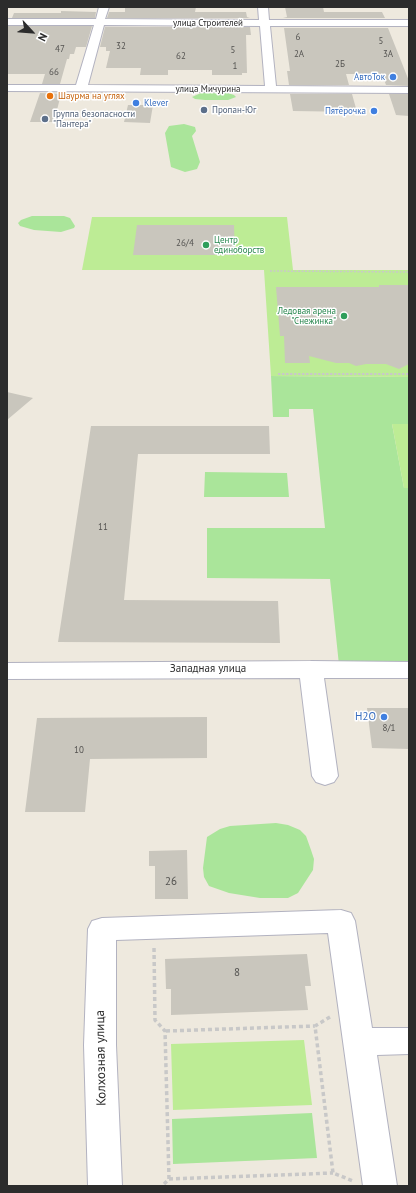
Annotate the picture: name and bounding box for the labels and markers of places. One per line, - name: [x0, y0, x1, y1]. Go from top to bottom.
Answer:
- place label: АвтоТок: [354, 72, 385, 82]
- marker: АвтоТок: [388, 72, 398, 82]
- marker: Шаурма на углях: [45, 91, 55, 101]
- place label: Шаурма на углях: [58, 91, 125, 101]
- marker: Klever: [131, 98, 141, 108]
- place label: Klever: [144, 98, 168, 108]
- marker: Пропан-Юг: [199, 105, 209, 115]
- place label: Пропан-Юг: [212, 105, 256, 115]
- place label: Пятёрочка: [325, 106, 366, 116]
- marker: Пятёрочка: [369, 106, 379, 116]
- place label: Группа безопасности "Пантера": [53, 109, 135, 130]
- marker: Группа безопасности "Пантера": [40, 114, 50, 124]
- place label: Центр единоборств: [214, 235, 264, 256]
- marker: Центр единоборств: [201, 240, 211, 250]
- place label: Ледовая арена "Снежинка": [277, 306, 336, 327]
- marker: Ледовая арена "Снежинка": [339, 311, 349, 321]
- place label: H2O: [355, 710, 376, 724]
- marker: H2O: [379, 712, 389, 722]

